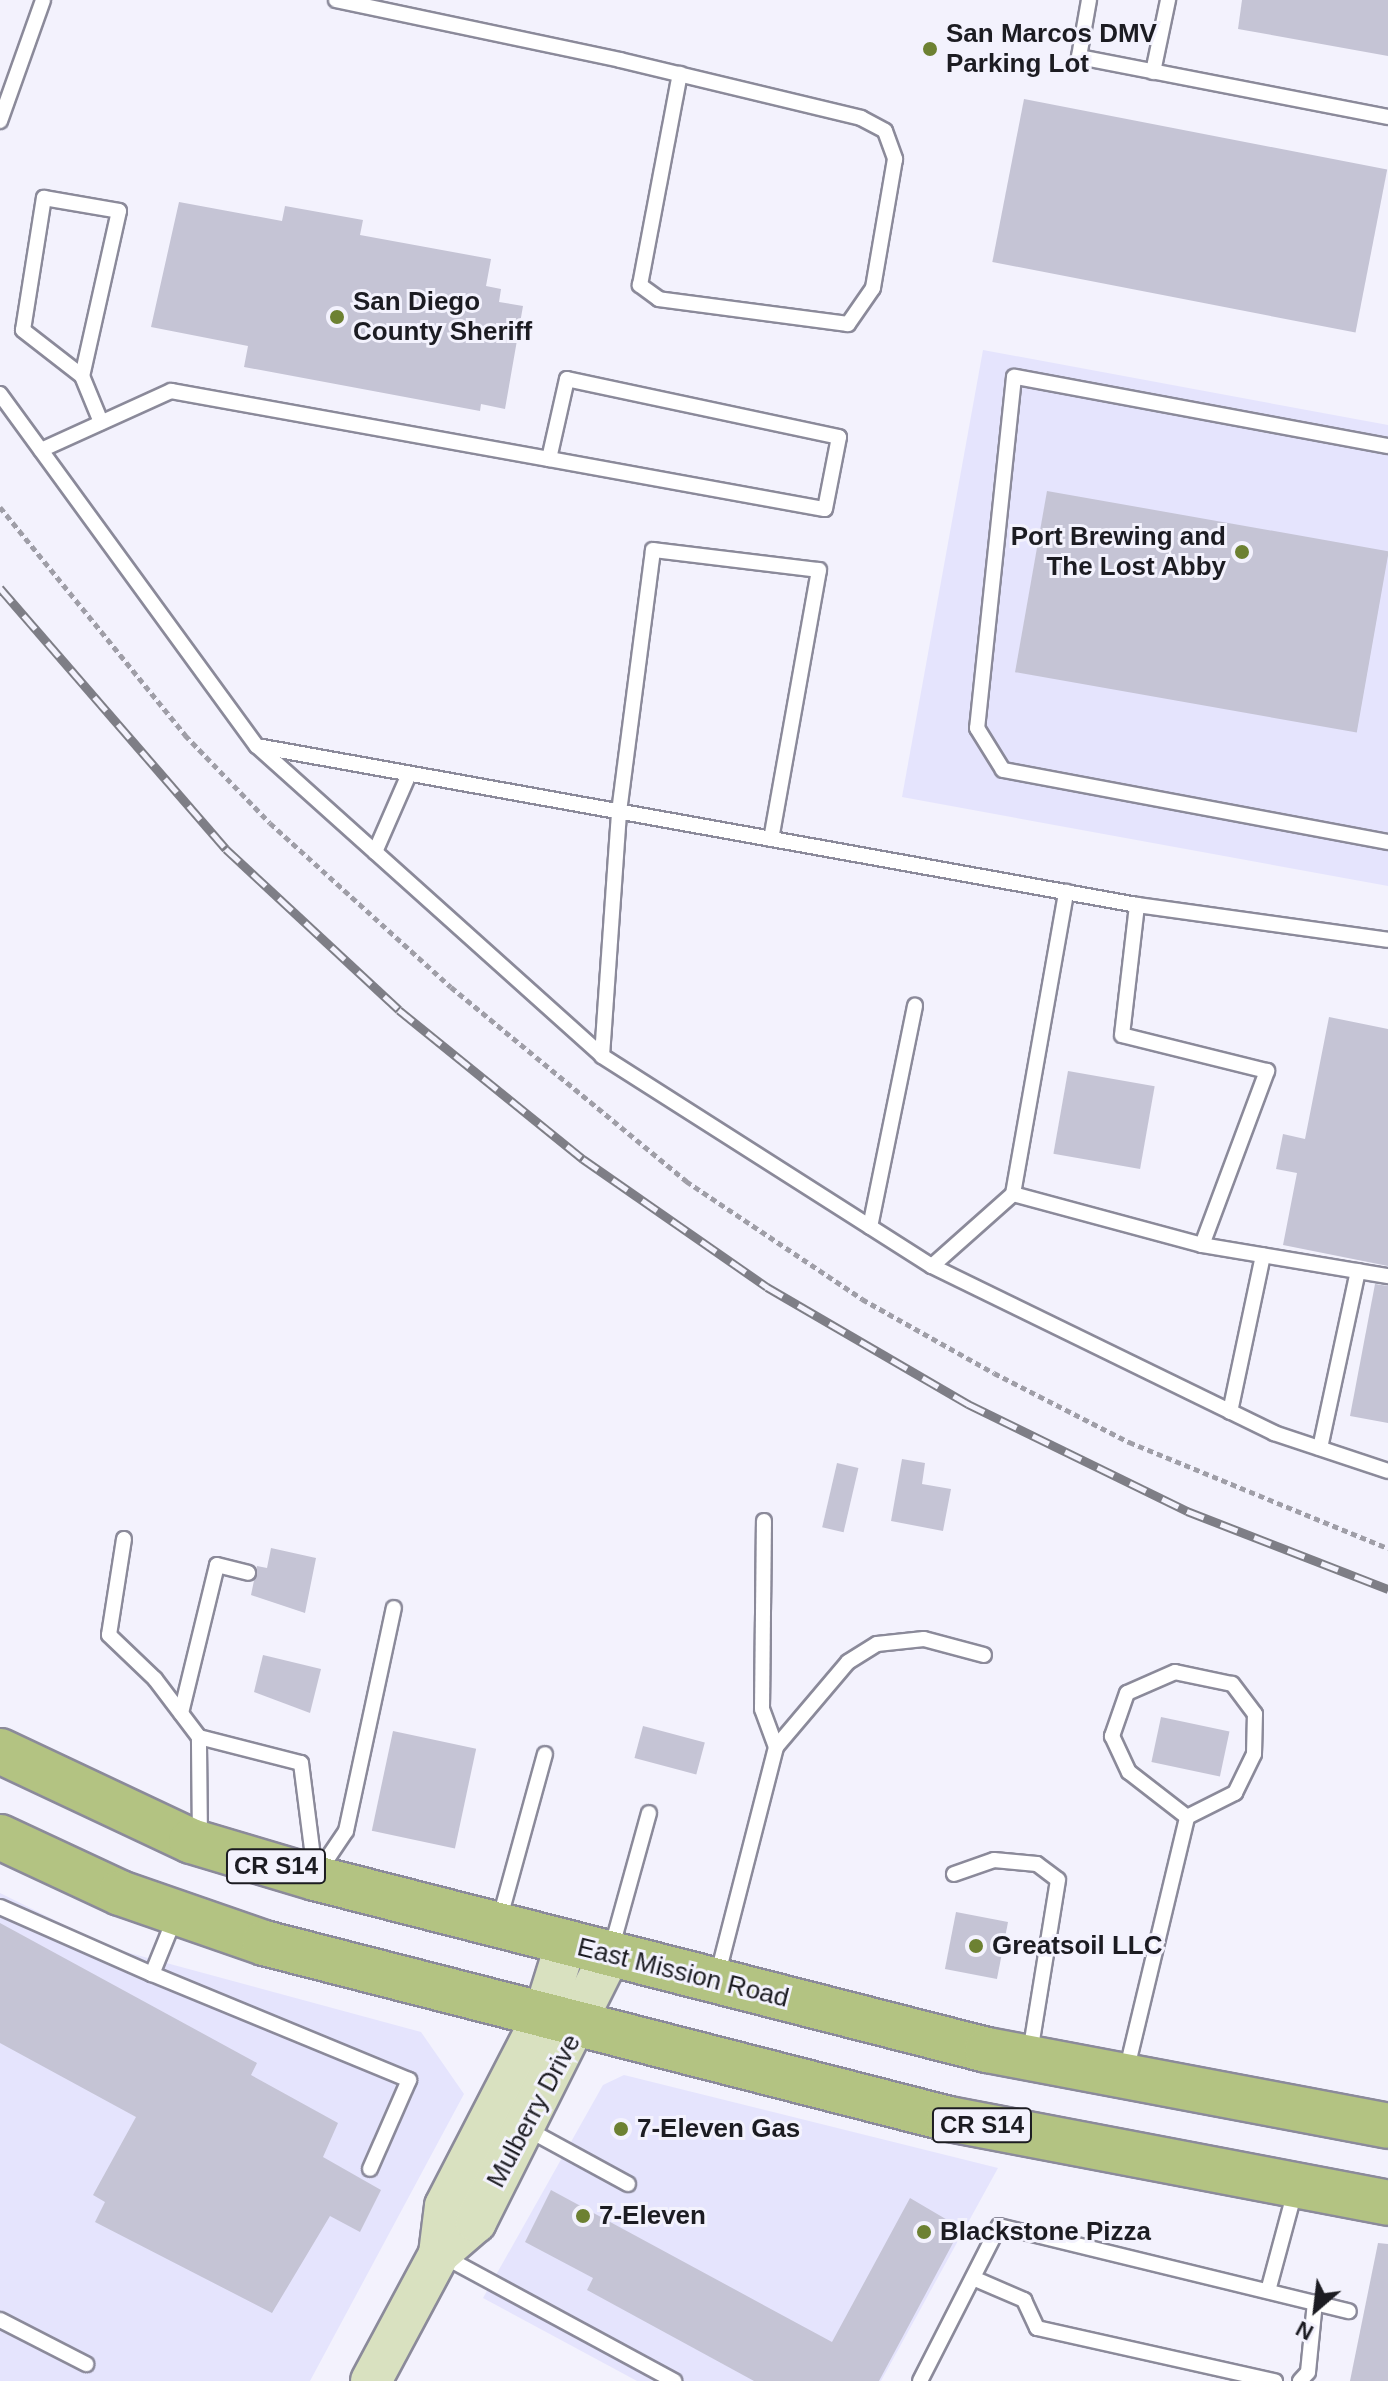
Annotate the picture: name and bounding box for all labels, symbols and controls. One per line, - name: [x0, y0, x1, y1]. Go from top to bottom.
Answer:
- place label: San Marcos DMV Parking Lot: [946, 18, 1157, 80]
- marker: San Marcos DMV Parking Lot: [921, 40, 939, 58]
- place label: San Diego County Sheriff: [353, 286, 532, 348]
- marker: San Diego County Sheriff: [328, 308, 346, 326]
- place label: Port Brewing and The Lost Abby: [1011, 521, 1226, 582]
- marker: Port Brewing and The Lost Abby: [1233, 543, 1251, 561]
- road number: CR S14: [224, 1846, 328, 1886]
- place label: Greatsoil LLC: [992, 1930, 1162, 1962]
- street label: East Mission Road: [574, 1932, 792, 2014]
- marker: Greatsoil LLC: [967, 1937, 985, 1955]
- street label: Mulberry Drive: [481, 2029, 587, 2193]
- road number: CR S14: [930, 2105, 1034, 2145]
- place label: 7-Eleven Gas: [637, 2113, 800, 2145]
- marker: 7-Eleven Gas: [612, 2120, 630, 2138]
- place label: 7-Eleven: [599, 2200, 706, 2232]
- marker: 7-Eleven: [574, 2207, 592, 2225]
- place label: Blackstone Pizza: [940, 2216, 1151, 2248]
- marker: Blackstone Pizza: [915, 2223, 933, 2241]
- north arrow: [1276, 2269, 1356, 2349]
- text: N: [1292, 2316, 1317, 2345]

